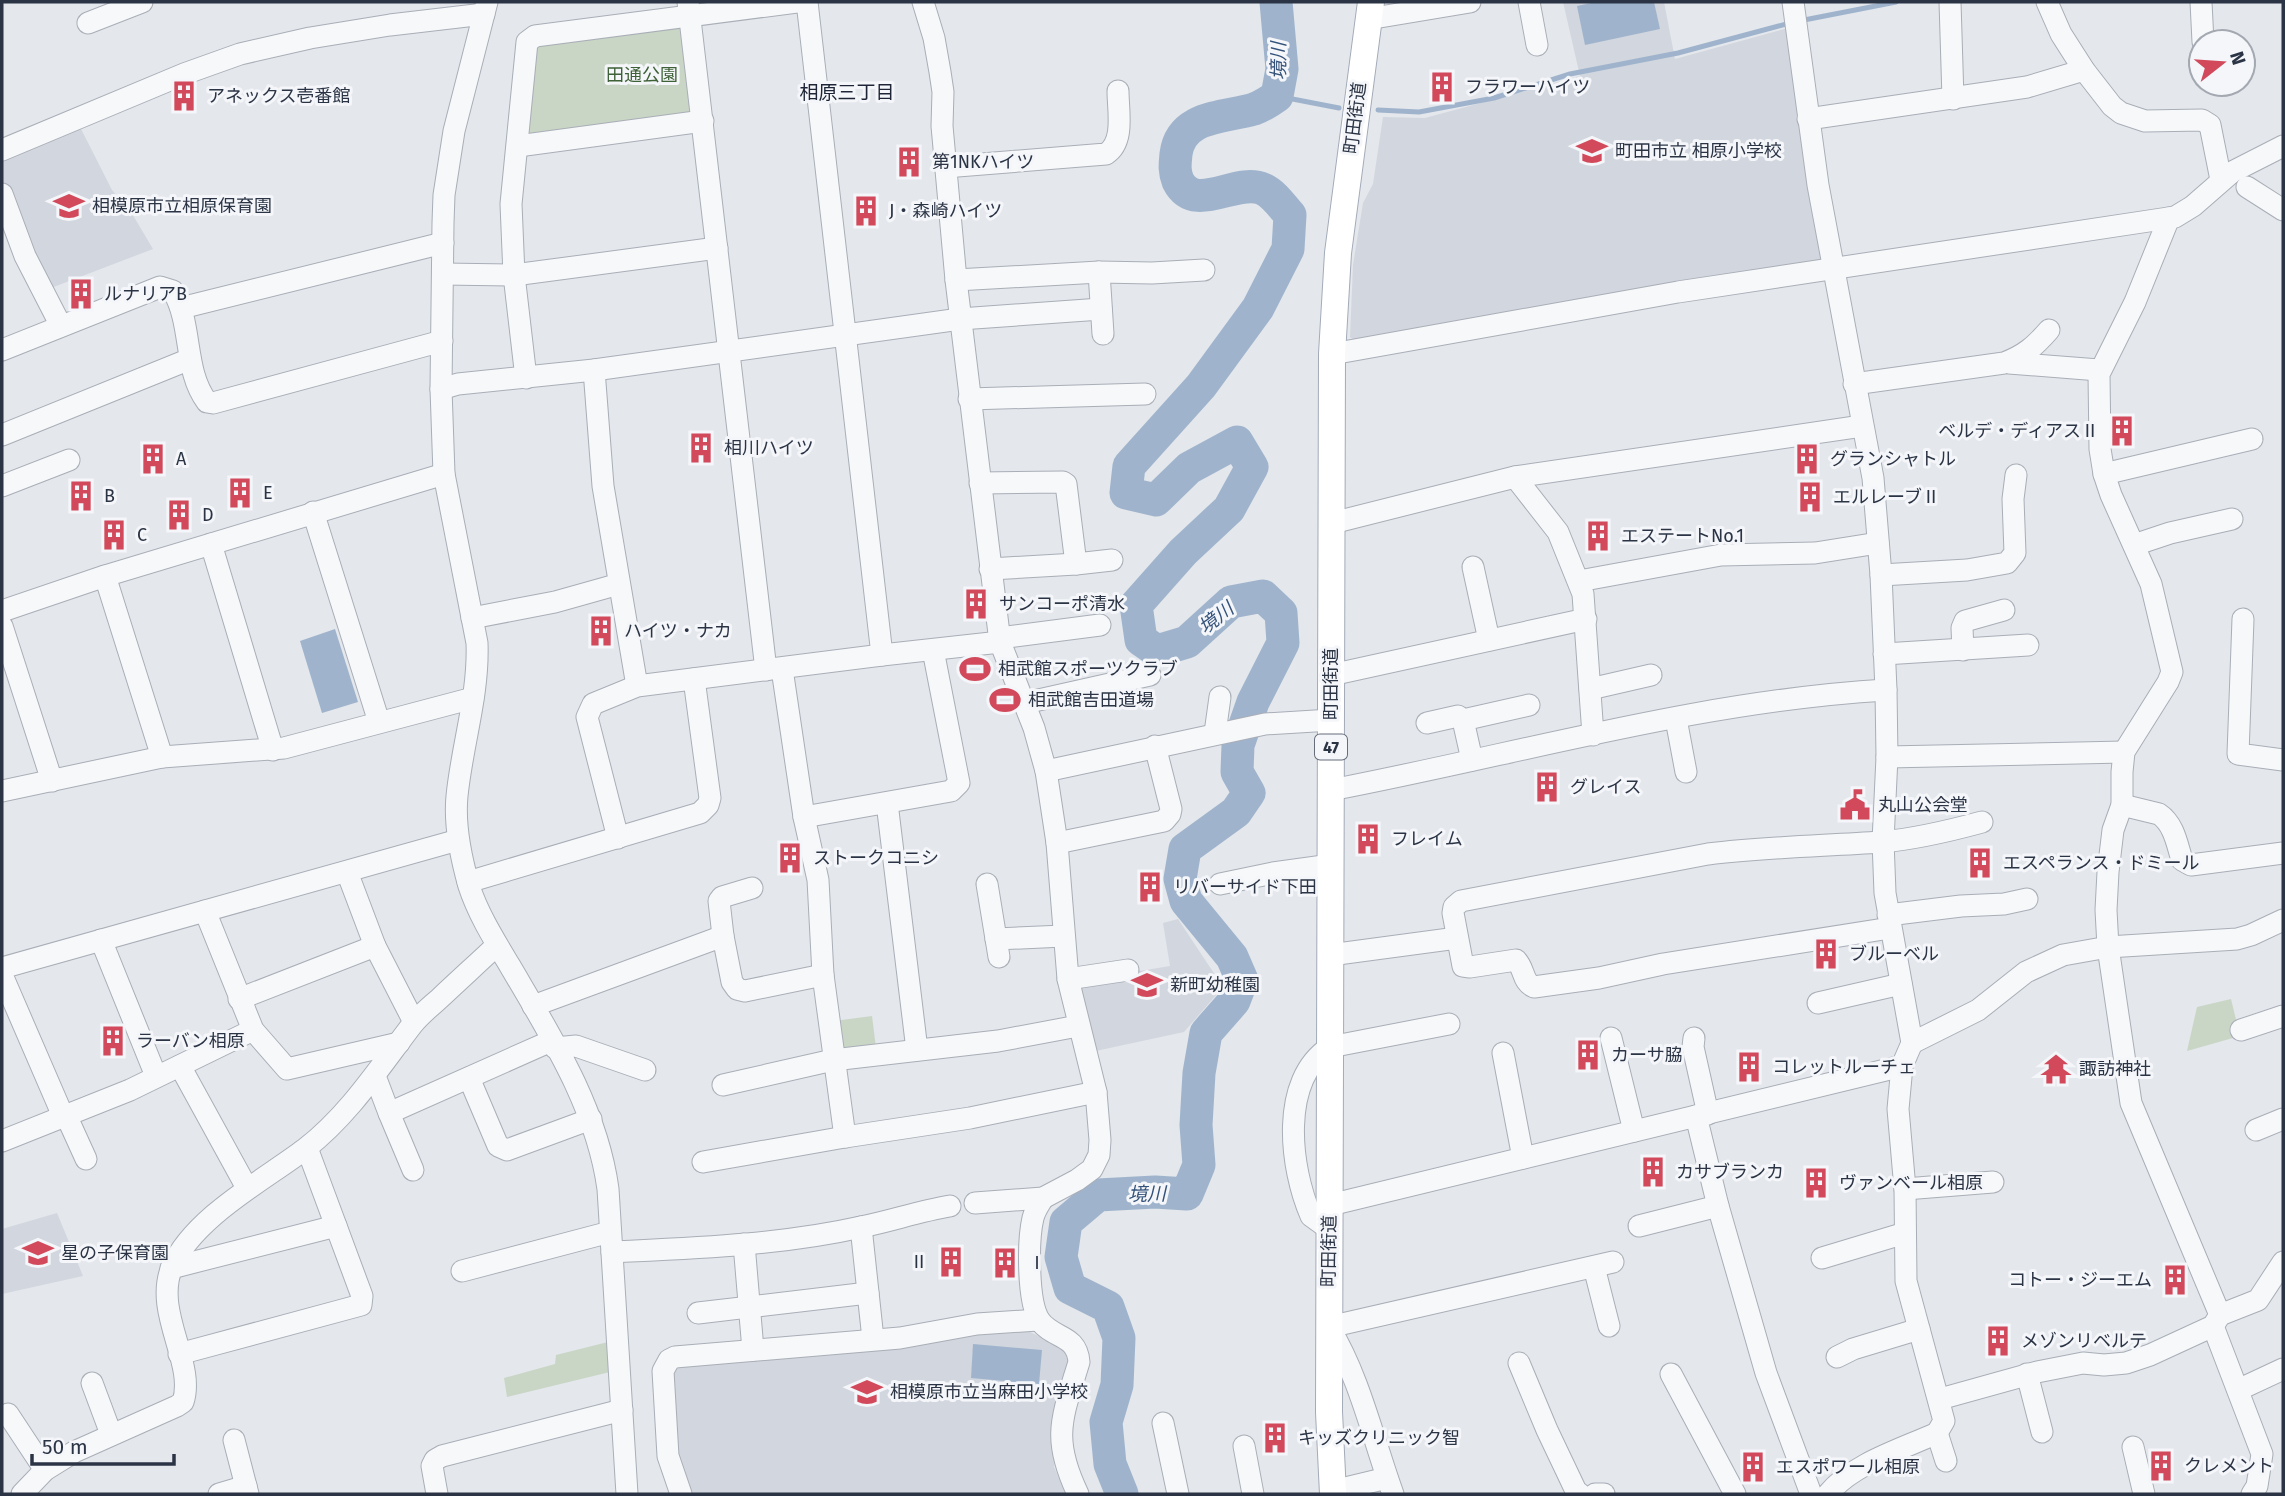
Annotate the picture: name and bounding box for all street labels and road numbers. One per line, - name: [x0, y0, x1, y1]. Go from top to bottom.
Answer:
- street label: 町田街道: [1340, 81, 1370, 155]
- street label: 町田街道: [1320, 648, 1342, 720]
- road number: 47: [1315, 734, 1347, 760]
- street label: 町田街道: [1317, 1215, 1341, 1287]

